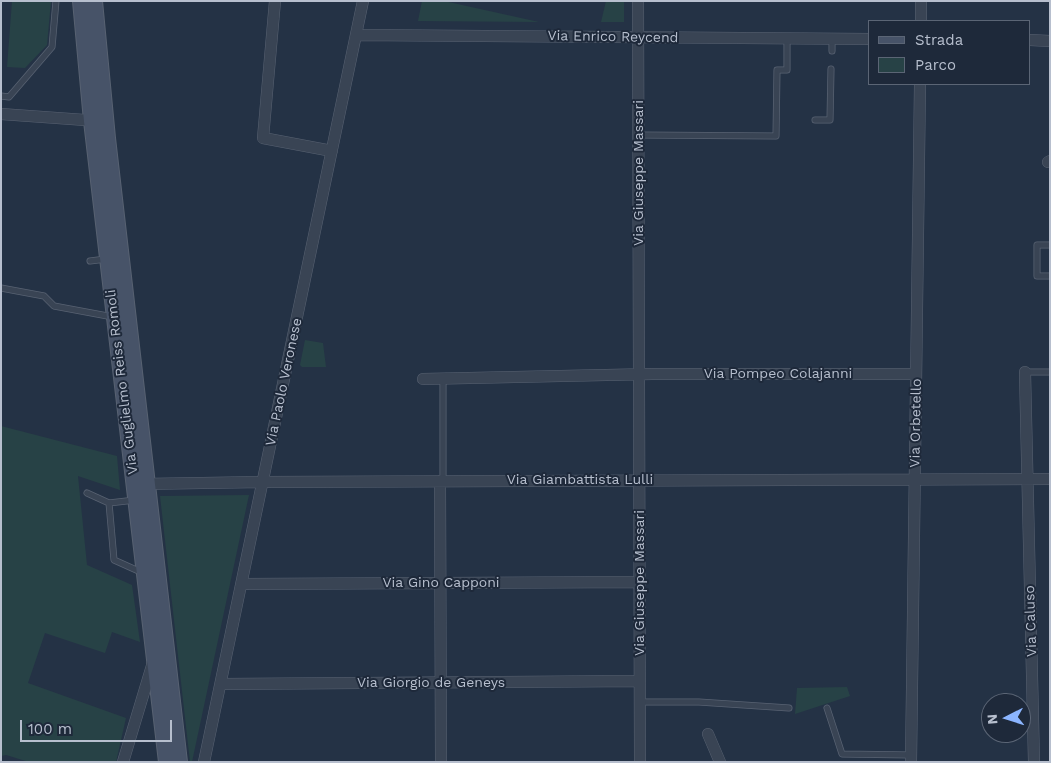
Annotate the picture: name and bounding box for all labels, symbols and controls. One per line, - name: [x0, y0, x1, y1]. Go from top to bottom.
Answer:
- legend: [868, 20, 1031, 85]
- street label: Via Enrico Reycend: [547, 27, 679, 47]
- text: Strada: [915, 31, 963, 49]
- text: Parco: [915, 56, 956, 74]
- street label: Via Giuseppe Massari: [631, 100, 647, 246]
- street label: Via Guglielmo Reiss Romoli: [102, 289, 142, 475]
- street label: Via Paolo Veronese: [262, 316, 306, 448]
- street label: Via Pompeo Colajanni: [704, 366, 852, 382]
- street label: Via Orbetello: [907, 378, 925, 468]
- street label: Via Giambattista Lulli: [507, 472, 653, 488]
- street label: Via Giuseppe Massari: [632, 510, 648, 656]
- street label: Via Gino Capponi: [382, 575, 500, 591]
- street label: Via Caluso: [1021, 585, 1041, 657]
- street label: Via Giorgio de Geneys: [357, 675, 505, 691]
- north arrow: [981, 693, 1031, 743]
- scale bar: [22, 710, 175, 742]
- text: N: [984, 713, 1000, 725]
- text: 100 m: [28, 720, 72, 738]

